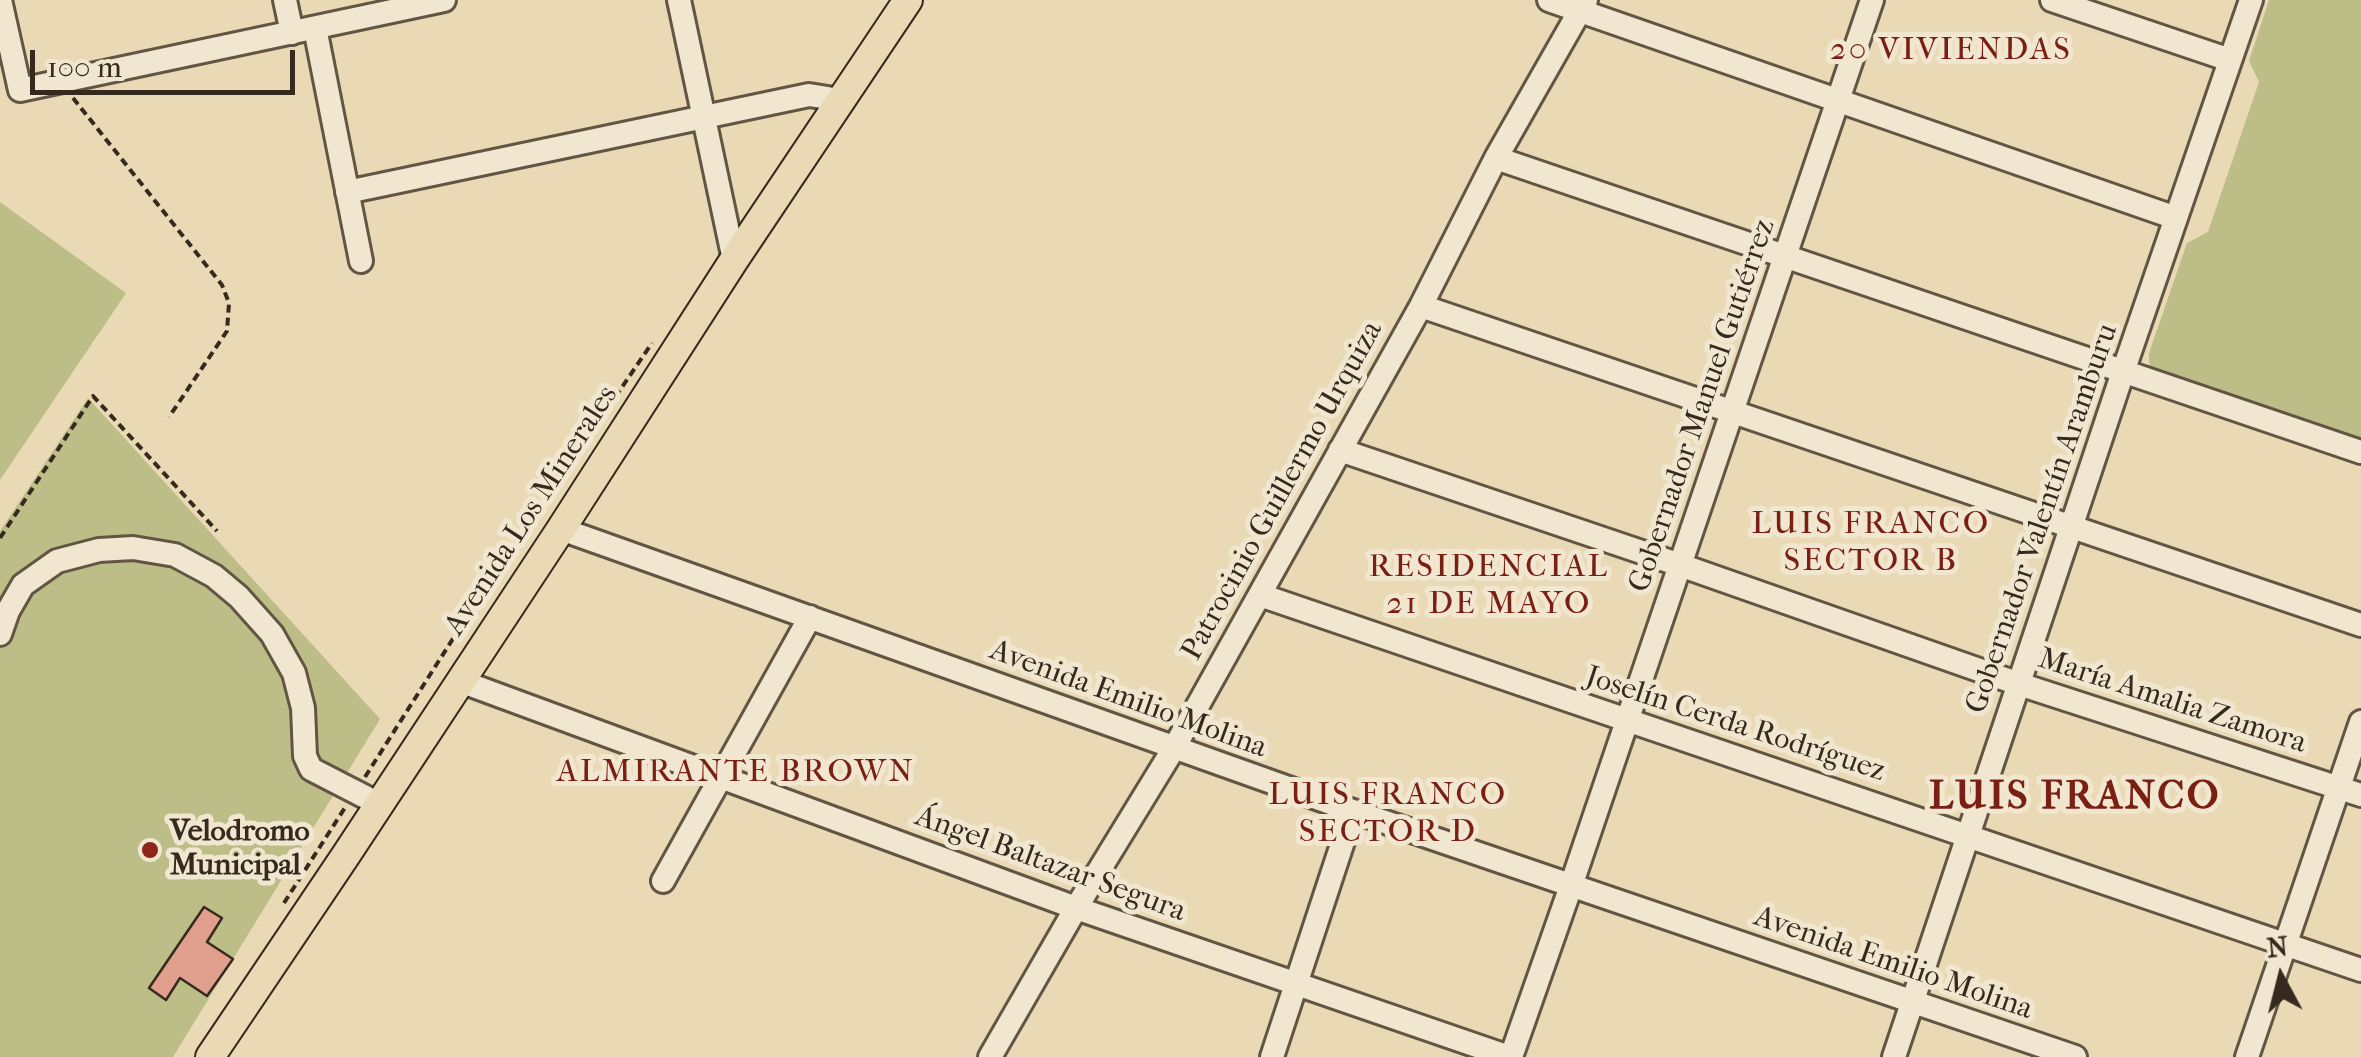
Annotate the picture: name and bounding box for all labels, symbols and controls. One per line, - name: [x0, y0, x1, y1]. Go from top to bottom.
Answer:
- scale bar: [35, 30, 300, 92]
- district label: 20 VIVIENDAS: [1830, 32, 2072, 70]
- text: 100 m: [47, 50, 122, 85]
- street label: Gobernador Manuel Gutiérrez: [1622, 215, 1784, 597]
- street label: Patrocinio Guillermo Urquiza: [1175, 315, 1391, 667]
- street label: Gobernador Valentín Aramburu: [1959, 319, 2127, 719]
- street label: Avenida Los Minerales: [438, 379, 626, 643]
- district label: LUIS FRANCO SECTOR B: [1752, 506, 1990, 581]
- district label: RESIDENCIAL 21 DE MAYO: [1369, 549, 1609, 624]
- street label: Avenida Emilio Molina: [985, 633, 1271, 767]
- street label: María Amalia Zamora: [2033, 642, 2311, 762]
- street label: Joselín Cerda Rodríguez: [1581, 660, 1889, 790]
- district label: ALMIRANTE BROWN: [557, 754, 915, 792]
- district label: LUIS FRANCO: [1929, 774, 2221, 822]
- district label: LUIS FRANCO SECTOR D: [1269, 777, 1507, 852]
- street label: Ángel Baltazar Segura: [910, 799, 1190, 931]
- place label: Velodromo Municipal: [170, 815, 310, 886]
- marker: Velodromo Municipal: [139, 839, 161, 861]
- street label: Avenida Emilio Molina: [1749, 899, 2037, 1029]
- north arrow: [2231, 927, 2331, 1027]
- text: N: [2265, 929, 2290, 964]

